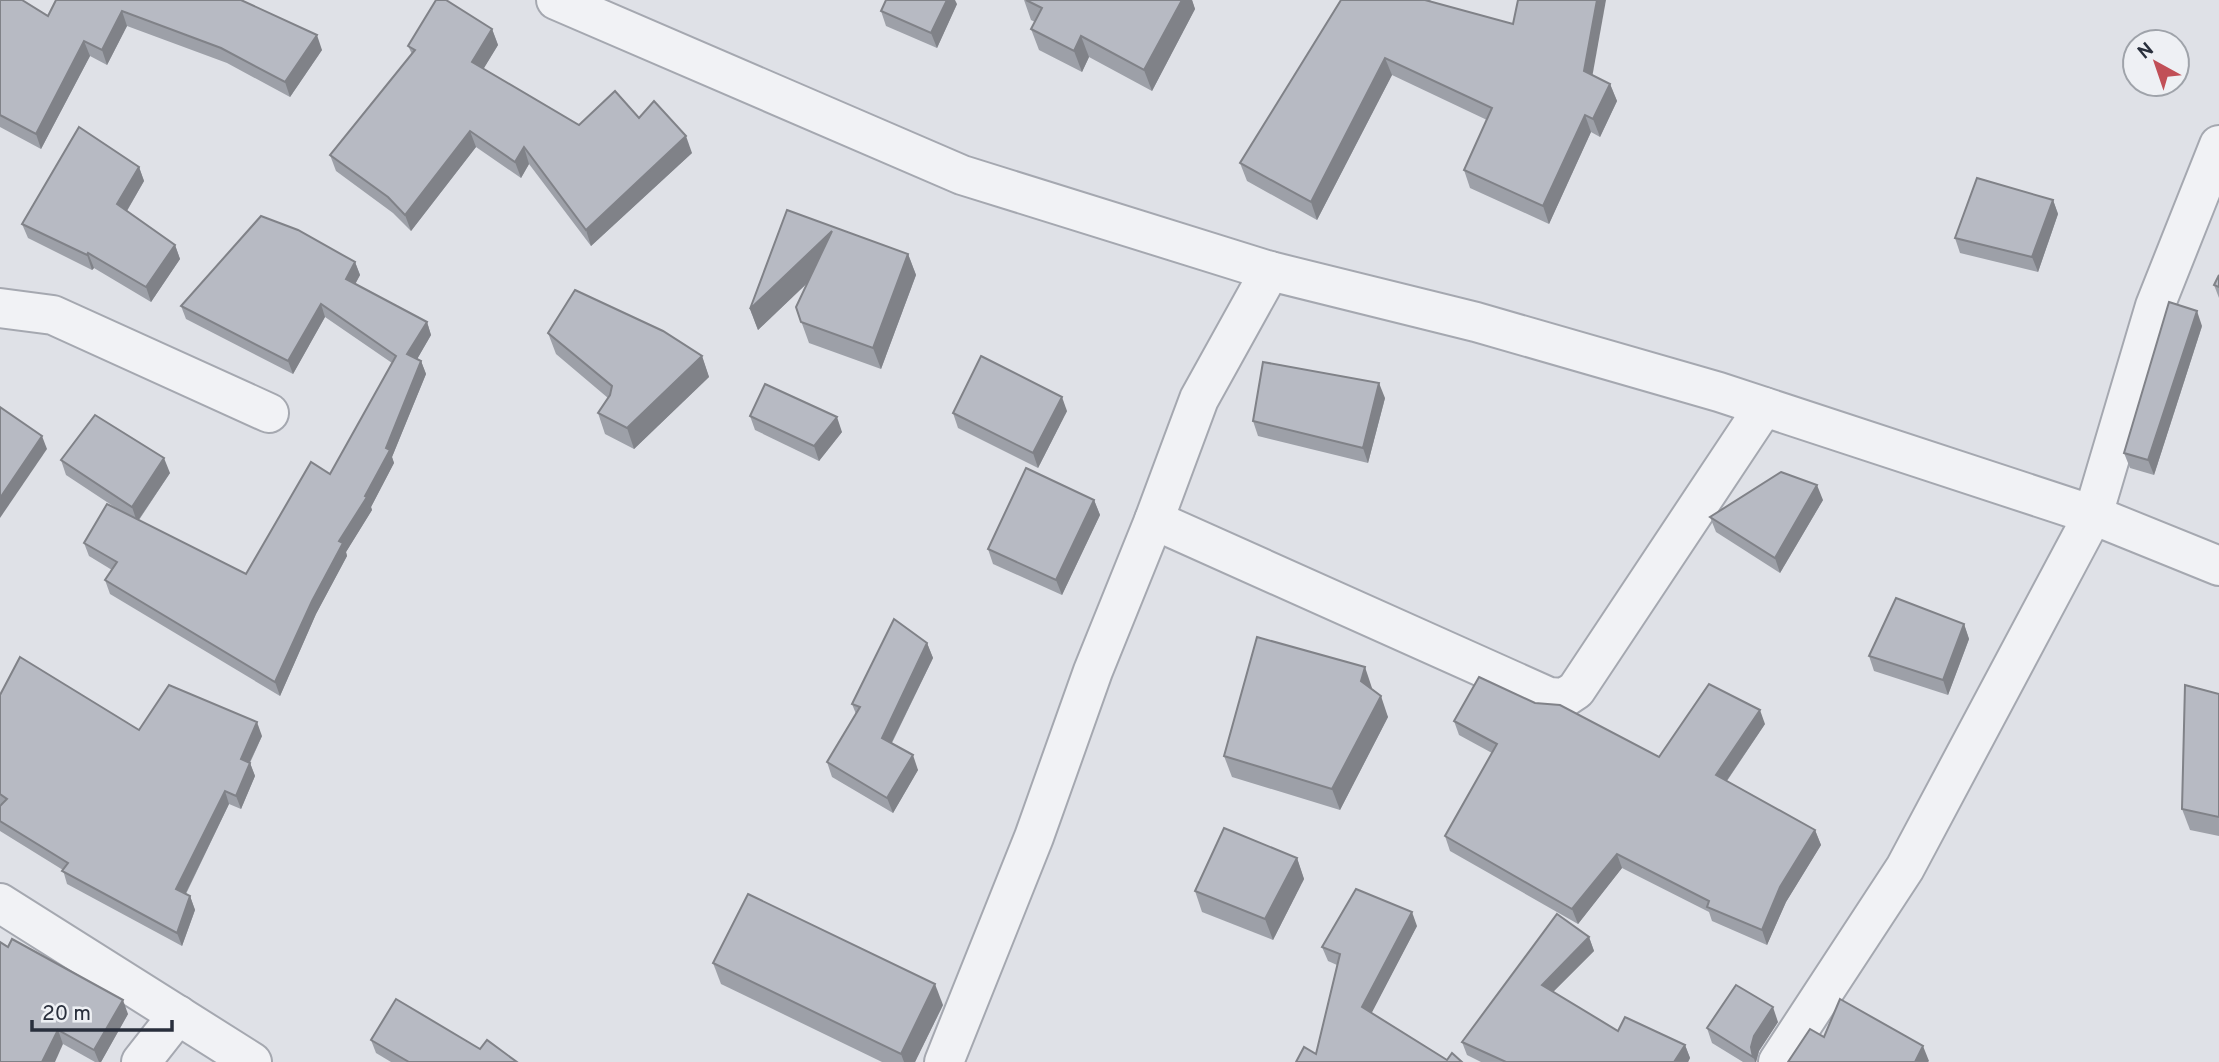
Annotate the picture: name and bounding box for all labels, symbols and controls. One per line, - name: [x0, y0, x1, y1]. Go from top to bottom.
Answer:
- north arrow: [2121, 28, 2191, 98]
- text: N: [2133, 38, 2159, 65]
- scale bar: [32, 988, 172, 1032]
- text: 20 m: [42, 1001, 91, 1028]

